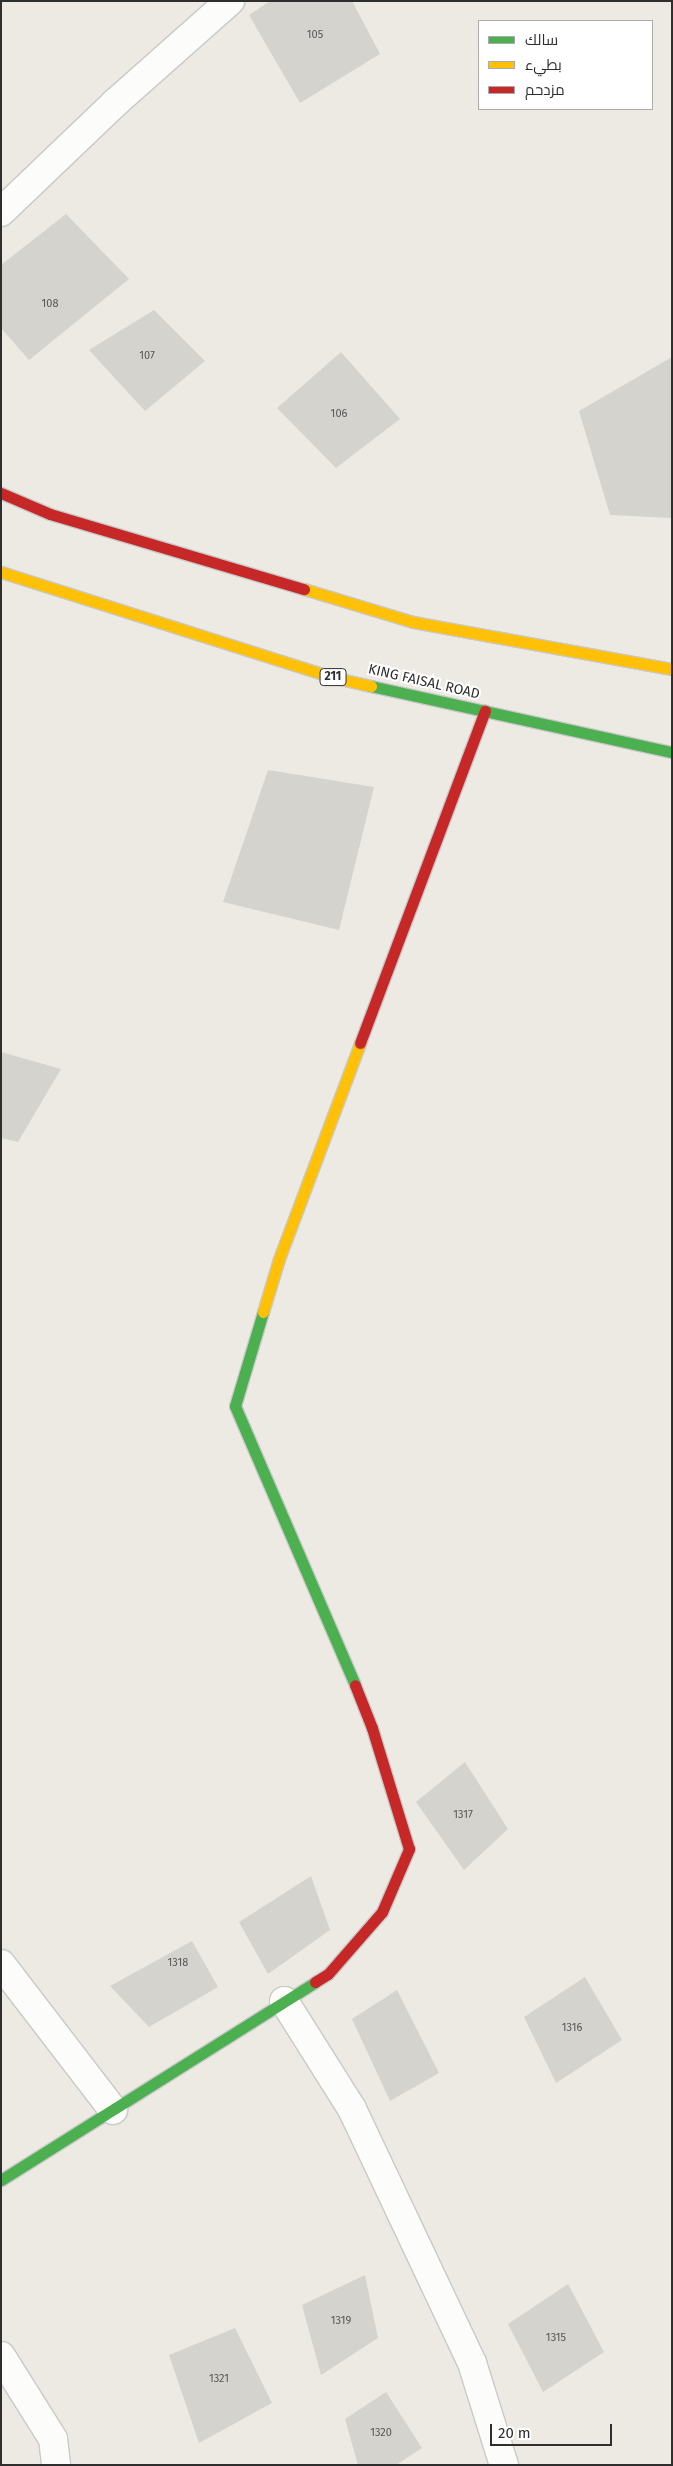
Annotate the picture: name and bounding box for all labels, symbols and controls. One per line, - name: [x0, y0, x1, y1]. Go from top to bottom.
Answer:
- legend: [478, 20, 653, 110]
- house number: 105: [307, 28, 323, 42]
- text: سالك: [525, 31, 558, 49]
- text: بطيء: [525, 56, 562, 74]
- text: مزدحم: [525, 81, 565, 99]
- house number: 108: [42, 297, 58, 311]
- house number: 107: [139, 349, 155, 363]
- house number: 106: [331, 407, 347, 421]
- street label: KING FAISAL ROAD: [367, 661, 481, 703]
- road number: 211: [319, 668, 347, 686]
- house number: 1317: [453, 1808, 473, 1822]
- house number: 1318: [168, 1956, 188, 1970]
- house number: 1316: [562, 2021, 582, 2035]
- house number: 1319: [331, 2314, 351, 2328]
- house number: 1315: [546, 2331, 566, 2345]
- house number: 1321: [209, 2372, 229, 2386]
- scale bar: [493, 2414, 616, 2446]
- text: 20 m: [498, 2424, 531, 2442]
- house number: 1320: [370, 2426, 392, 2440]

